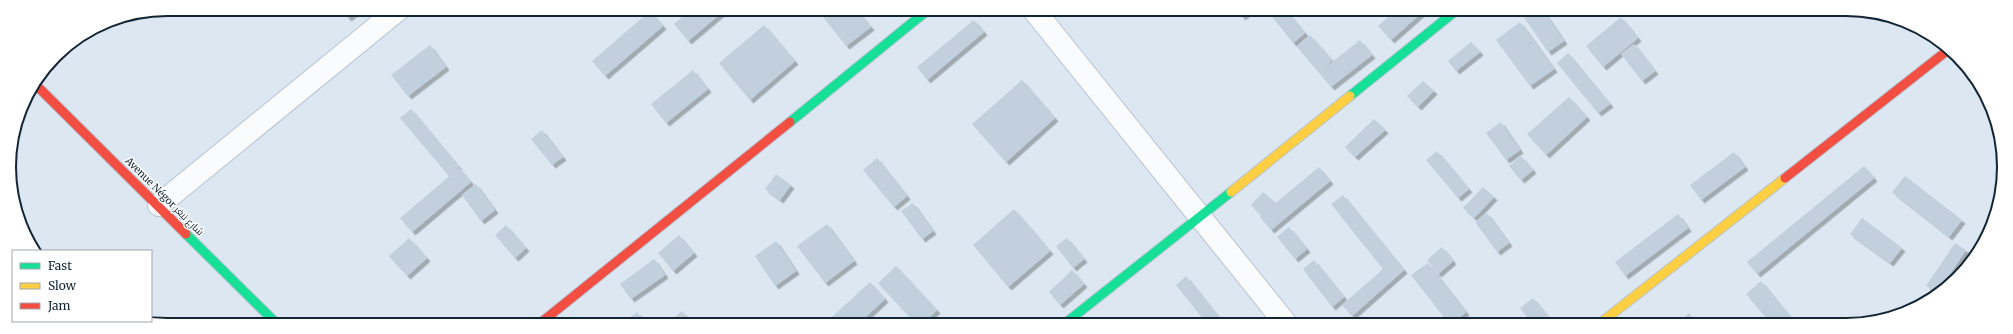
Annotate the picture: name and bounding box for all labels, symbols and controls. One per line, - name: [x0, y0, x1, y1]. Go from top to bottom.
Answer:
- street label: Avenue Négor شارع نيغر: [122, 154, 207, 238]
- legend: [12, 250, 152, 322]
- text: Fast: [48, 258, 72, 273]
- text: Slow: [48, 278, 77, 293]
- text: Jam: [47, 298, 71, 313]

